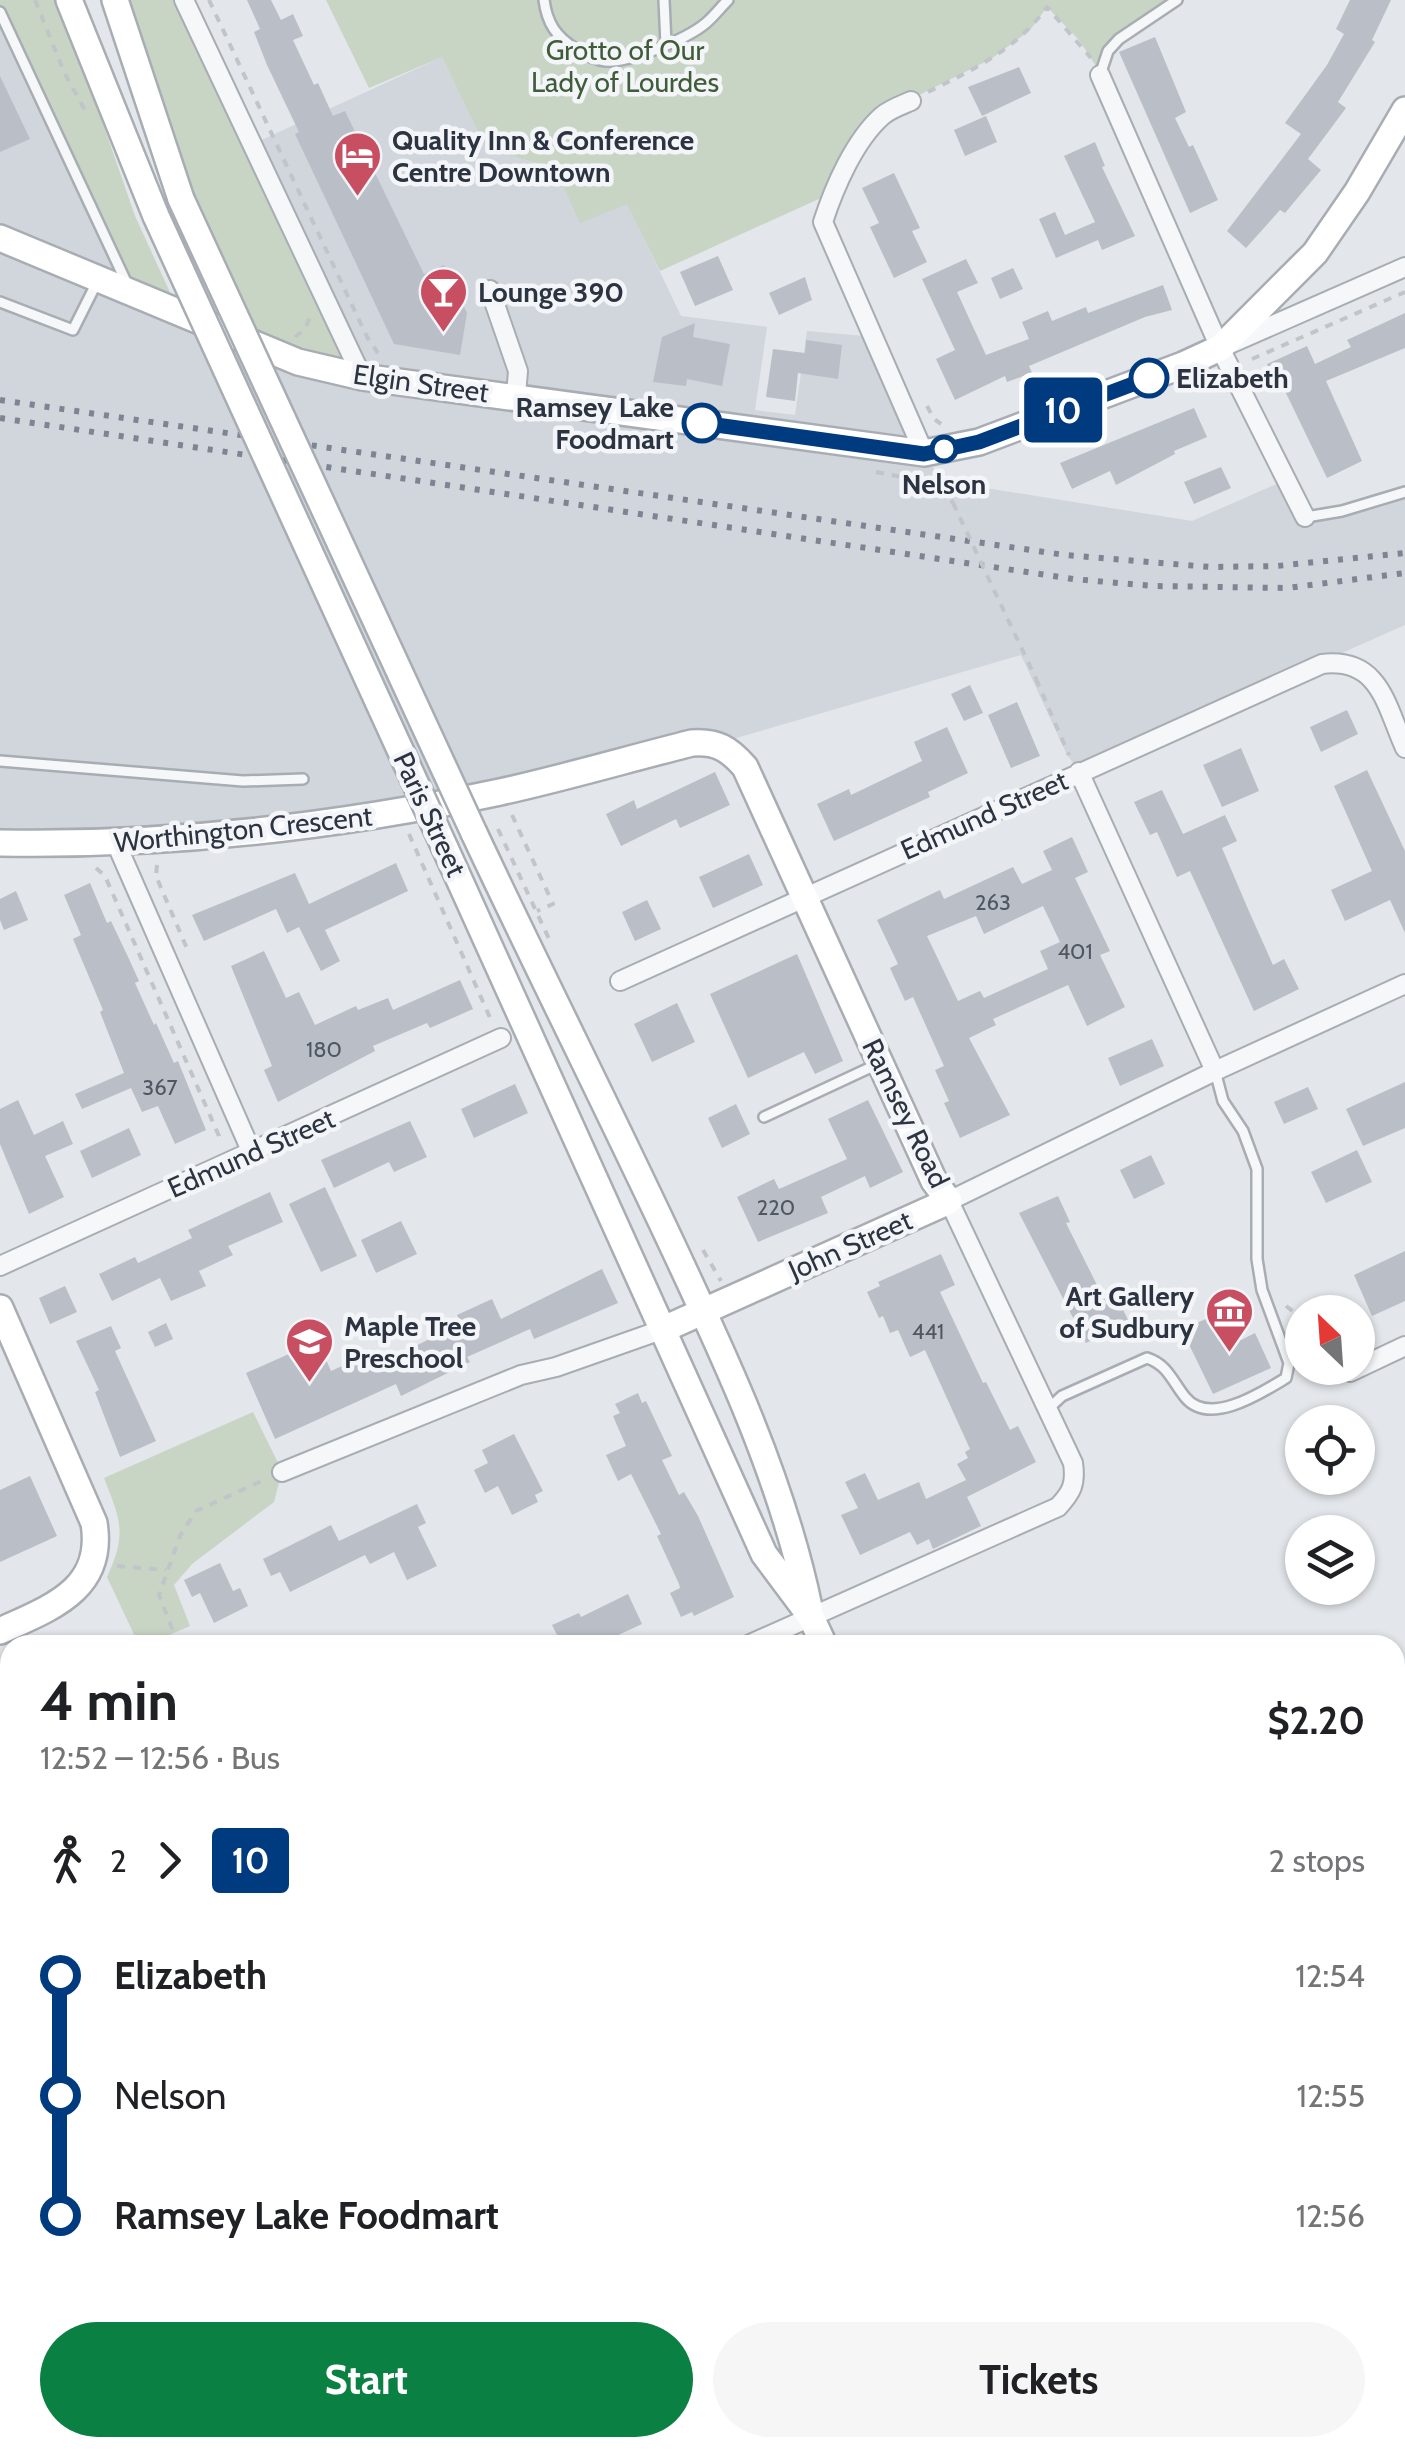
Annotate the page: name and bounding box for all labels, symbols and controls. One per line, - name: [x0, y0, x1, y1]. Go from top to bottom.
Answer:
- park label: Grotto of Our Lady of Lourdes: [531, 33, 719, 99]
- place label: Quality Inn & Conference Centre Downtown: [392, 123, 694, 189]
- hotel icon: Quality Inn & Conference Centre Downtown: [331, 130, 383, 198]
- bar icon: Lounge 390: [417, 266, 469, 334]
- place label: Lounge 390: [478, 275, 624, 309]
- street label: Elgin Street: [351, 357, 491, 409]
- marker: Elizabeth: [1130, 359, 1168, 397]
- place label: Elizabeth: [1176, 361, 1289, 395]
- line badge: 10: [1018, 378, 1108, 442]
- text: 10: [1044, 389, 1082, 432]
- place label: Ramsey Lake Foodmart: [516, 390, 674, 456]
- marker: Ramsey Lake Foodmart: [683, 404, 721, 442]
- marker: Nelson: [931, 436, 957, 462]
- place label: Nelson: [902, 467, 986, 501]
- street label: Paris Street: [386, 746, 474, 882]
- street label: Edmund Street: [895, 763, 1073, 867]
- street label: Worthington Crescent: [112, 799, 374, 859]
- house number: 263: [975, 889, 1011, 916]
- house number: 401: [1057, 938, 1093, 965]
- street label: Ramsey Road: [855, 1033, 957, 1193]
- house number: 180: [306, 1036, 342, 1063]
- house number: 367: [142, 1074, 178, 1101]
- street label: Edmund Street: [162, 1101, 340, 1205]
- house number: 220: [757, 1194, 795, 1221]
- street label: John Street: [782, 1203, 917, 1288]
- place label: Art Gallery of Sudbury: [1059, 1279, 1194, 1345]
- museum icon: Art Gallery of Sudbury: [1203, 1286, 1255, 1354]
- north arrow: [1285, 1295, 1375, 1385]
- map controls: [1285, 1295, 1375, 1605]
- place label: Maple Tree Preschool: [344, 1309, 476, 1375]
- school or university icon: Maple Tree Preschool: [283, 1316, 335, 1384]
- house number: 441: [912, 1318, 944, 1345]
- button: locate: [1285, 1405, 1375, 1495]
- button: layers: [1285, 1515, 1375, 1605]
- text: 4 min: [40, 1667, 178, 1734]
- text: $2.20: [1267, 1697, 1365, 1744]
- text: 12:52 – 12:56 · Bus: [40, 1738, 280, 1777]
- icon: walk: [40, 1833, 95, 1888]
- icon: forward: [142, 1833, 197, 1888]
- text: 10: [232, 1839, 269, 1882]
- text: 2: [110, 1841, 127, 1880]
- text: 2 stops: [1268, 1841, 1365, 1880]
- text: Elizabeth: [114, 1952, 267, 1999]
- text: 12:54: [1295, 1956, 1365, 1995]
- text: Nelson: [114, 2072, 227, 2119]
- text: 12:55: [1297, 2076, 1365, 2115]
- text: Ramsey Lake Foodmart: [114, 2192, 499, 2239]
- text: 12:56: [1296, 2196, 1365, 2235]
- button: Start: [40, 2322, 693, 2437]
- button: Tickets: [713, 2322, 1365, 2437]

